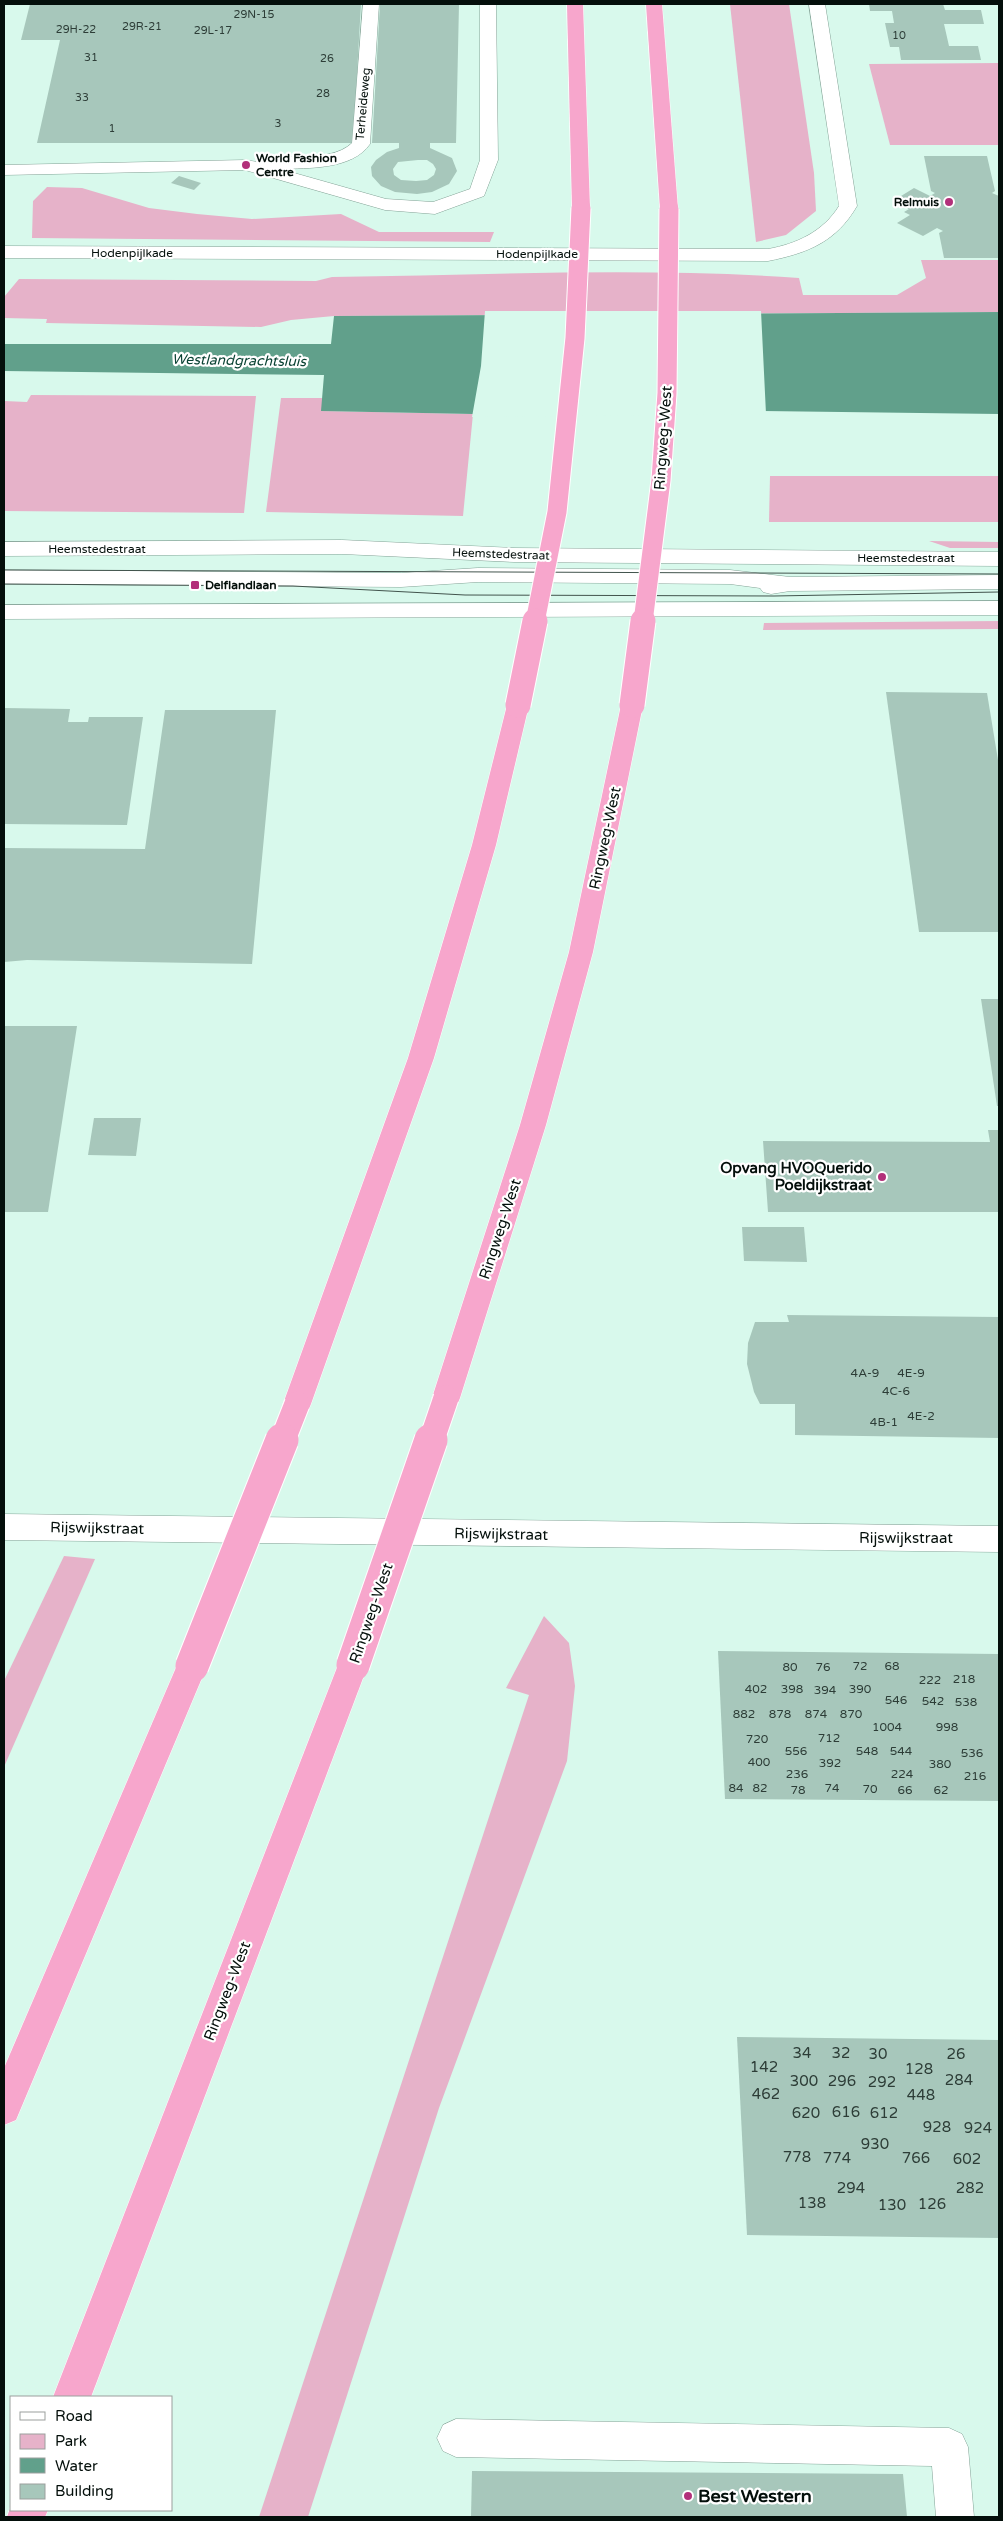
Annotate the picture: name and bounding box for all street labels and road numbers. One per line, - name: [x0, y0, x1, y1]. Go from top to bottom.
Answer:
- street label: Terheideweg: [353, 67, 373, 141]
- street label: Hodenpijlkade: [91, 246, 173, 260]
- street label: Hodenpijlkade: [496, 247, 578, 261]
- street label: Ringweg-West: [650, 385, 676, 491]
- street label: Heemstedestraat: [48, 542, 146, 556]
- street label: Heemstedestraat: [452, 545, 550, 563]
- street label: Heemstedestraat: [857, 551, 955, 565]
- street label: Ringweg-West: [585, 785, 625, 891]
- street label: Ringweg-West: [475, 1176, 525, 1282]
- street label: Rijswijkstraat: [50, 1518, 144, 1538]
- street label: Rijswijkstraat: [454, 1524, 548, 1544]
- street label: Rijswijkstraat: [859, 1529, 953, 1547]
- street label: Ringweg-West: [345, 1560, 397, 1665]
- street label: Ringweg-West: [200, 1939, 254, 2043]

